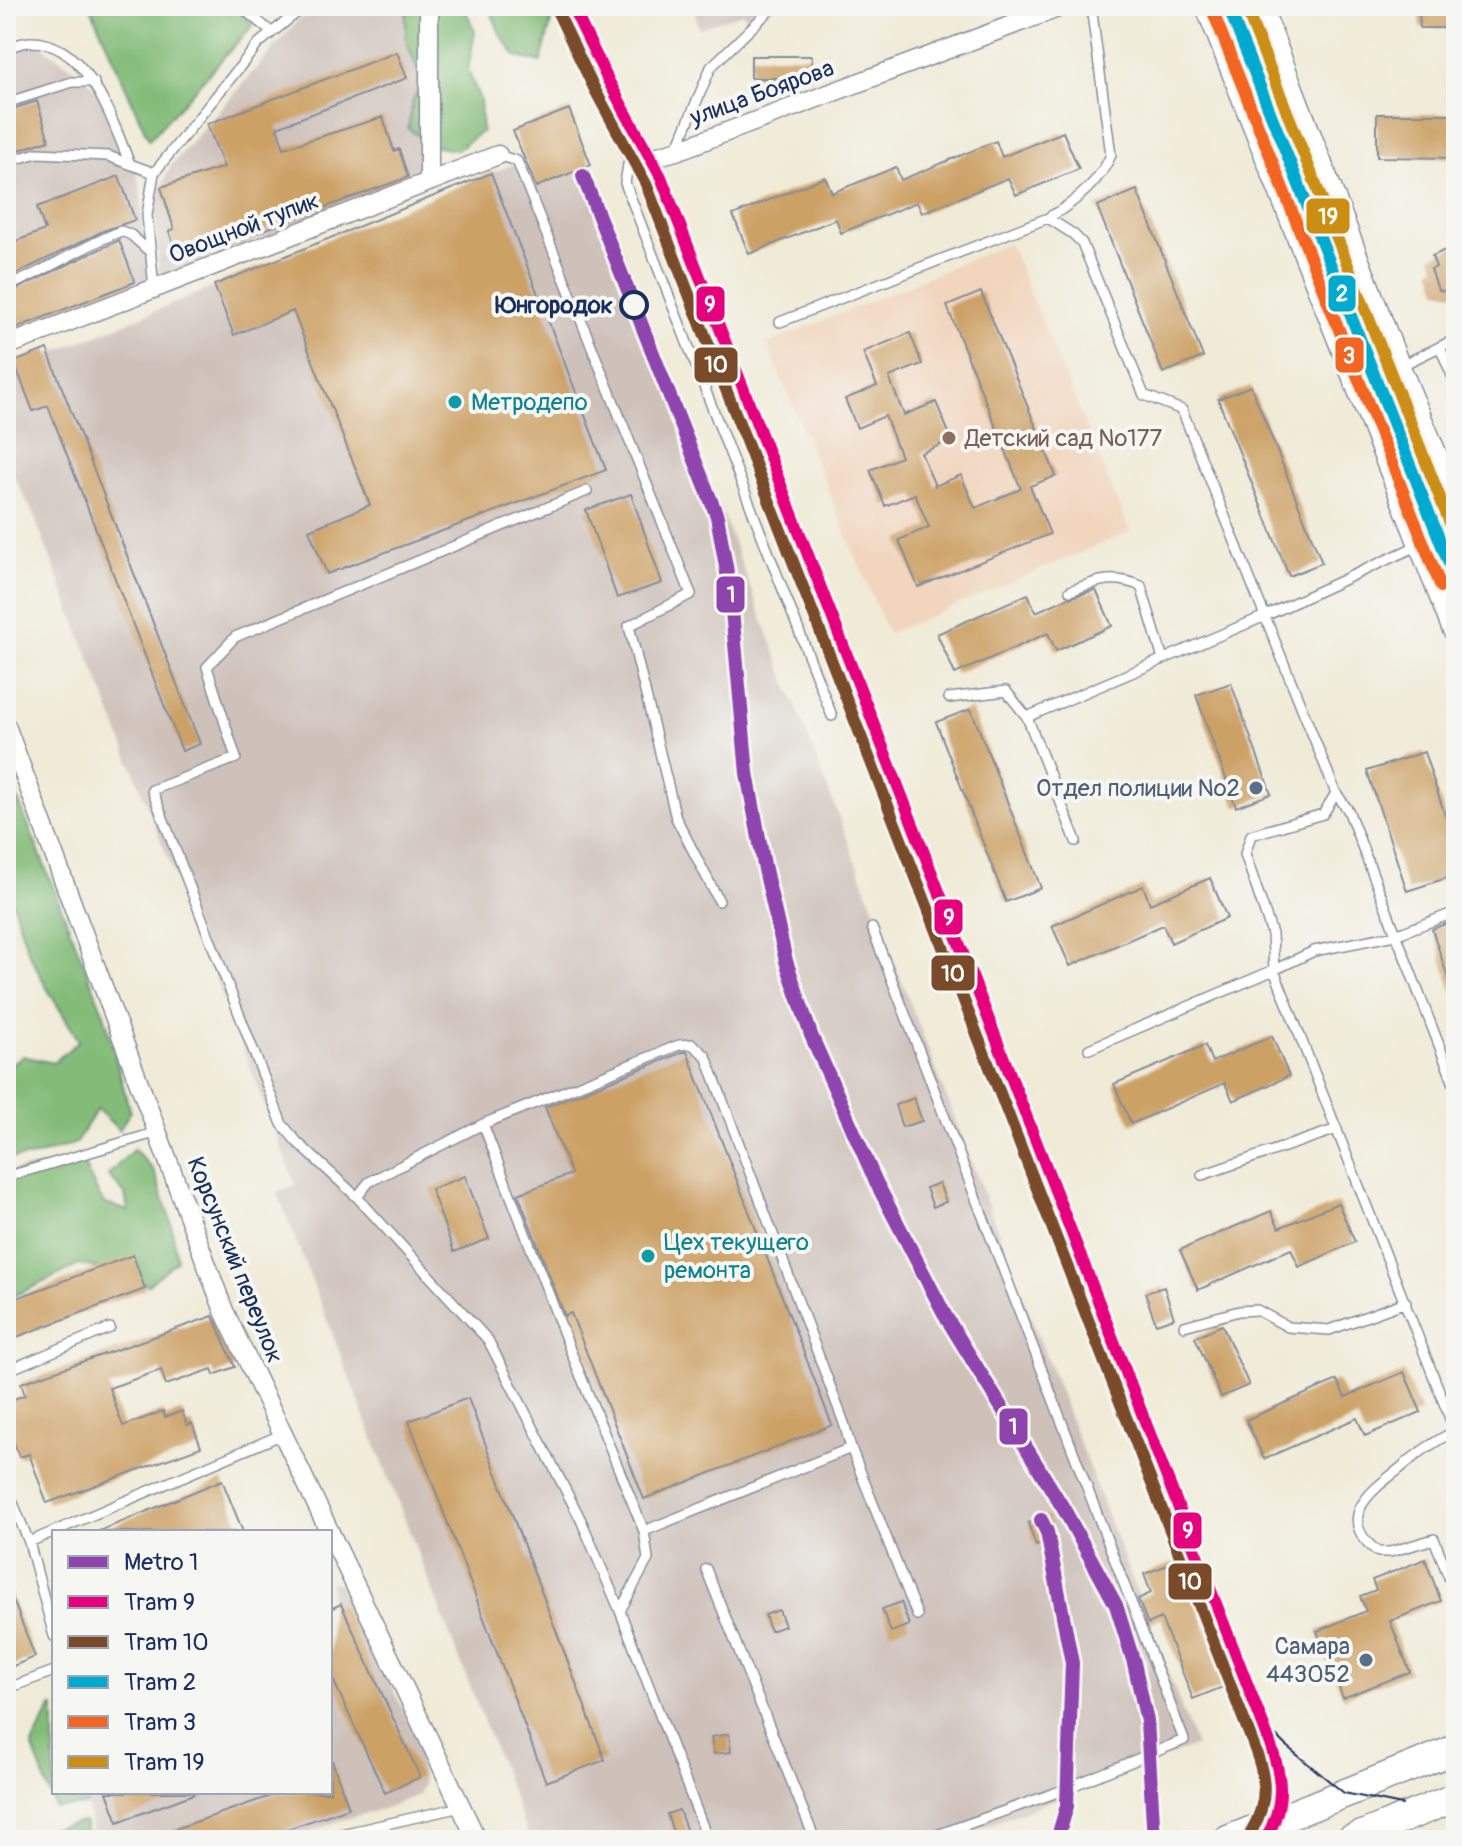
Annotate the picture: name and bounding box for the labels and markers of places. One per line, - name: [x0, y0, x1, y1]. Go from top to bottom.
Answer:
- place label: Юнгородок: [494, 291, 613, 320]
- marker: Юнгородок: [620, 291, 648, 319]
- place label: Метродепо: [471, 388, 588, 417]
- marker: Метродепо: [446, 393, 464, 411]
- place label: Детский сад №177: [964, 424, 1162, 453]
- marker: Детский сад №177: [940, 429, 958, 447]
- place label: Отдел полиции №2: [1036, 774, 1240, 803]
- marker: Отдел полиции №2: [1247, 779, 1265, 797]
- place label: Цех текущего ремонта: [664, 1228, 809, 1285]
- marker: Цех текущего ремонта: [639, 1247, 657, 1265]
- place label: Самара 443052: [1266, 1632, 1350, 1689]
- marker: Самара 443052: [1357, 1651, 1375, 1669]

